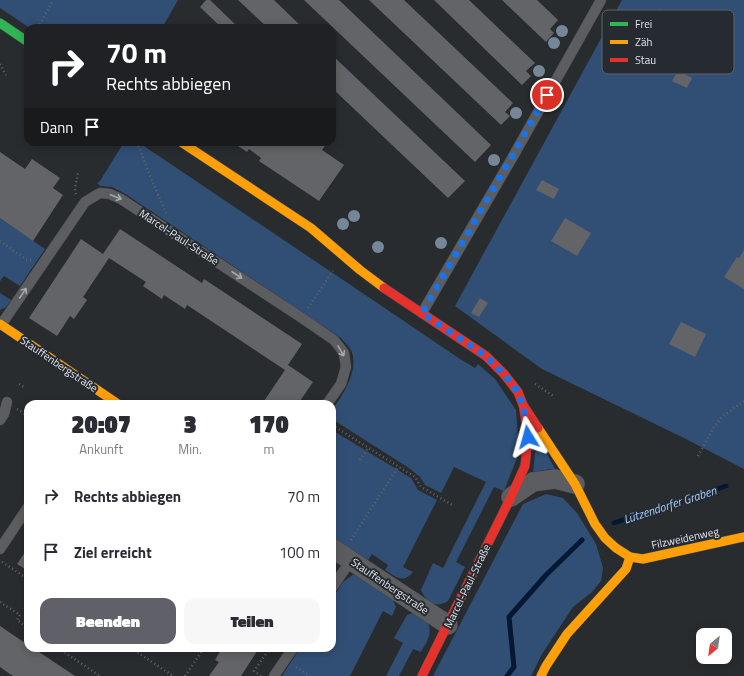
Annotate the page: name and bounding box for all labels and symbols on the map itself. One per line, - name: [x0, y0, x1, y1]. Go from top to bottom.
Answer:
- legend: [602, 10, 734, 74]
- text: Frei: [635, 16, 652, 32]
- text: Zäh: [635, 34, 652, 50]
- text: Stau: [635, 52, 656, 68]
- pin: [530, 78, 564, 112]
- one-way arrow: [109, 193, 121, 201]
- street label: Marcel-Paul-Straße: [136, 205, 222, 269]
- one-way arrow: [231, 271, 243, 279]
- one-way arrow: [19, 288, 27, 299]
- street label: Stauffenbergstraße: [17, 332, 101, 396]
- one-way arrow: [337, 345, 345, 357]
- position arrow: [507, 416, 549, 458]
- water label: Lützendorfer Graben: [621, 480, 720, 528]
- street label: Filzweidenweg: [650, 523, 721, 553]
- street label: Marcel-Paul-Straße: [440, 541, 495, 631]
- street label: Stauffenbergstraße: [348, 554, 432, 618]
- north arrow: [696, 628, 732, 664]

